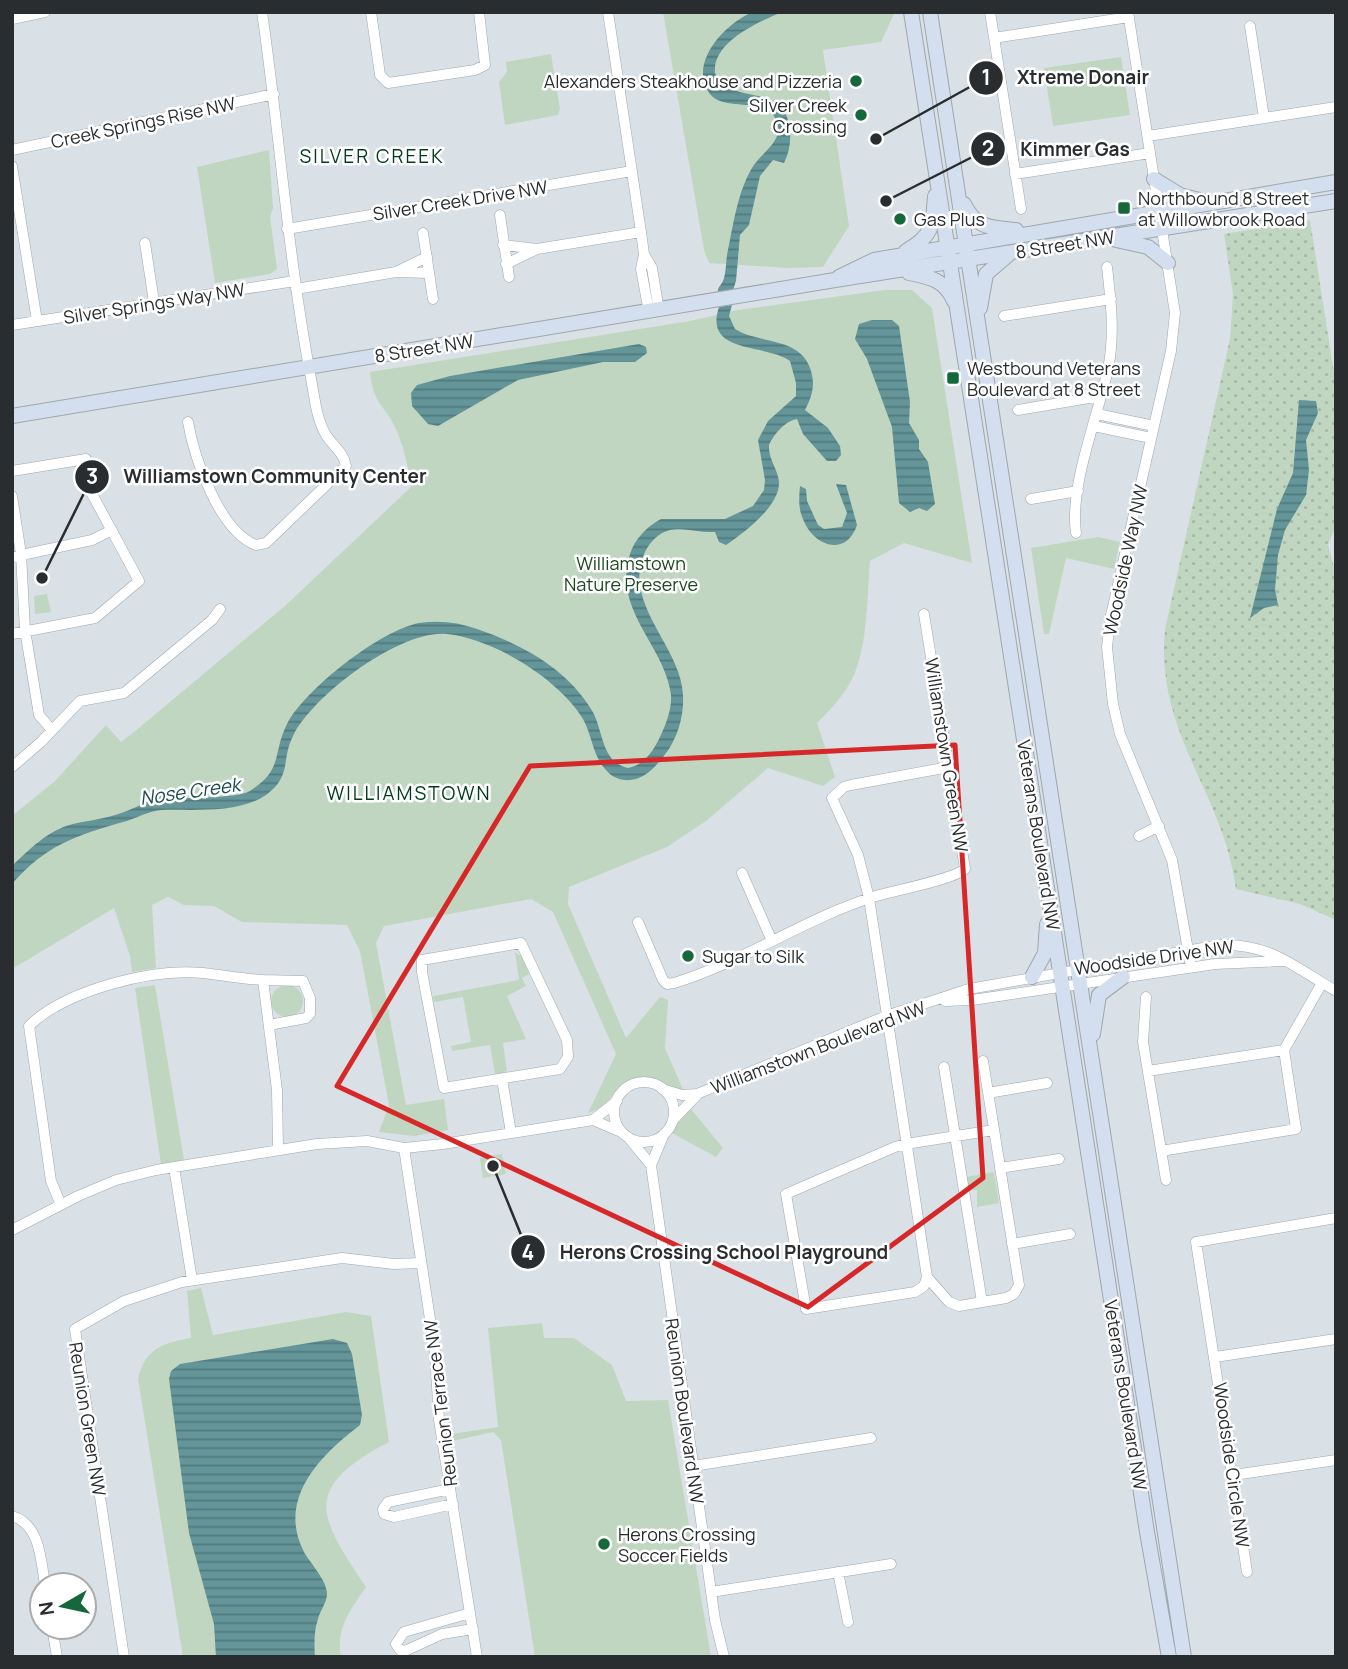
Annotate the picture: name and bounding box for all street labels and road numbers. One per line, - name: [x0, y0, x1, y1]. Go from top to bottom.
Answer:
- street label: Creek Springs Rise NW: [49, 91, 238, 153]
- street label: Silver Creek Drive NW: [371, 174, 549, 226]
- street label: 8 Street NW: [1014, 224, 1116, 264]
- street label: Silver Springs Way NW: [62, 277, 247, 329]
- street label: 8 Street NW: [373, 328, 475, 368]
- street label: Woodside Way NW: [1097, 482, 1153, 638]
- street label: Williamstown Green NW: [920, 656, 974, 854]
- street label: Veterans Boulevard NW: [1012, 738, 1066, 932]
- street label: Woodside Drive NW: [1073, 934, 1236, 980]
- street label: Williamstown Boulevard NW: [707, 995, 929, 1099]
- street label: Veterans Boulevard NW: [1099, 1298, 1153, 1492]
- street label: Reunion Boulevard NW: [660, 1317, 710, 1506]
- street label: Reunion Terrace NW: [418, 1318, 462, 1488]
- street label: Reunion Green NW: [64, 1340, 112, 1498]
- street label: Woodside Circle NW: [1209, 1381, 1256, 1549]

